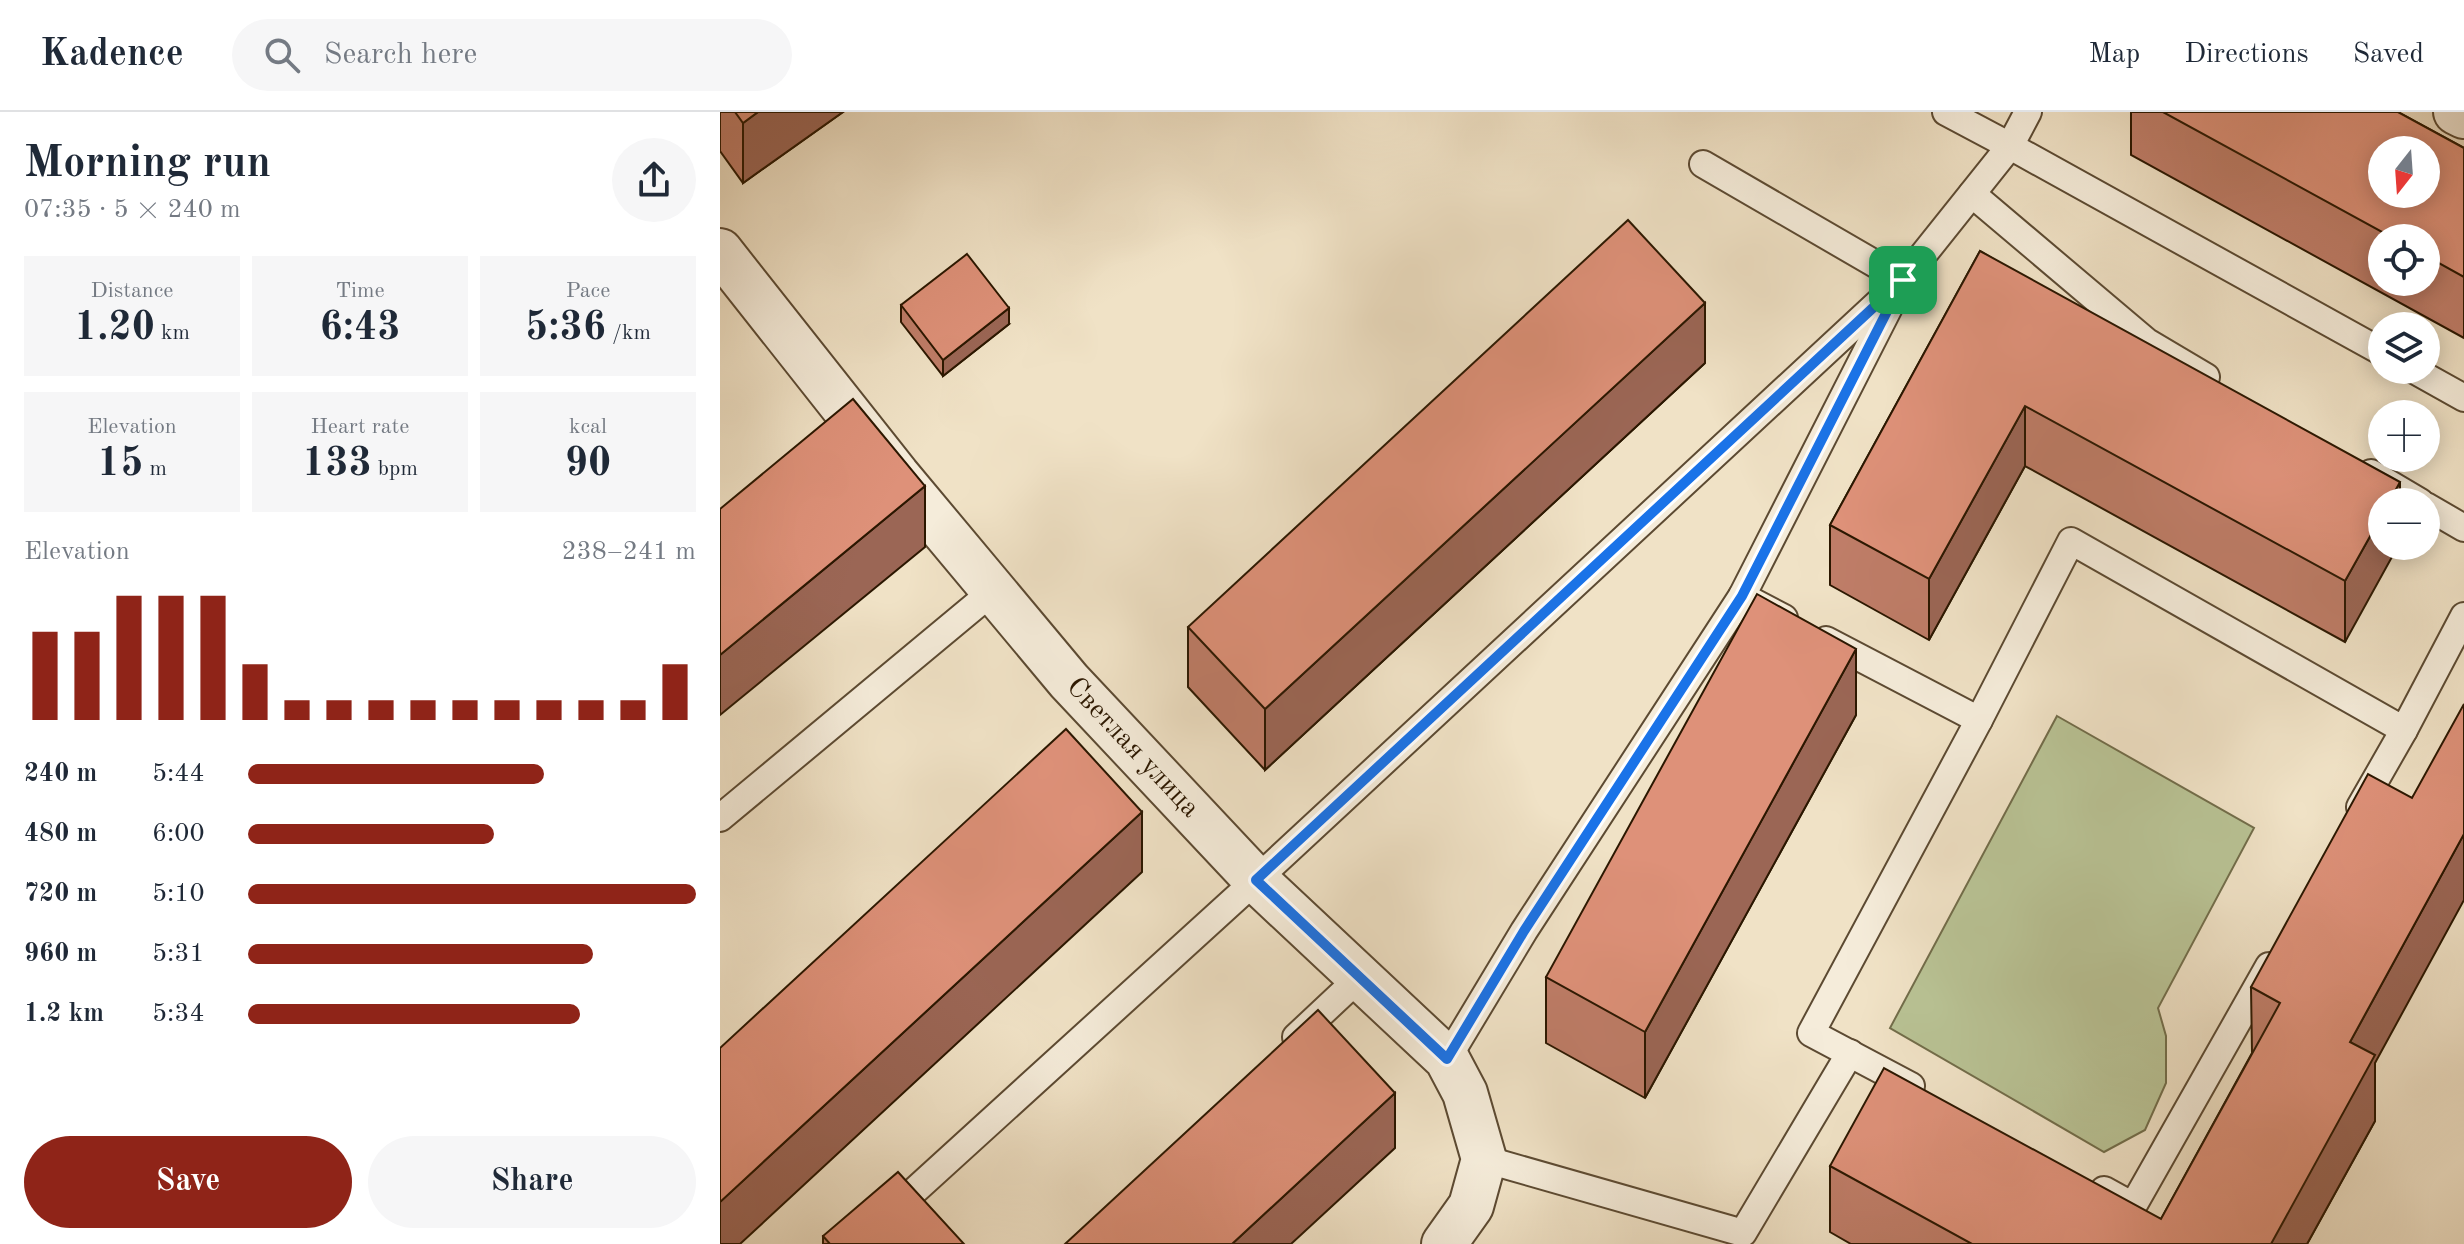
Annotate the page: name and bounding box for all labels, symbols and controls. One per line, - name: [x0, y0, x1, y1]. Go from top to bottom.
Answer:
- search box: [232, 19, 792, 91]
- icon: search: [260, 33, 304, 77]
- text: Kadence: [40, 36, 184, 74]
- text: Search here: [324, 40, 477, 70]
- text: Map: [2088, 41, 2140, 69]
- text: Directions: [2184, 41, 2309, 69]
- text: Saved: [2353, 41, 2424, 69]
- north arrow: [2368, 136, 2440, 208]
- map controls: [2368, 136, 2440, 560]
- button: share: [612, 138, 696, 222]
- text: Morning run: [24, 142, 271, 186]
- text: 07:35 · 5 × 240 m: [24, 197, 241, 223]
- button: locate: [2368, 224, 2440, 296]
- pin: [1869, 246, 1937, 314]
- icon: arrive: [1881, 258, 1925, 302]
- text: Distance: [91, 280, 173, 302]
- text: Time: [335, 280, 385, 302]
- text: Pace: [566, 280, 610, 302]
- text: 1.20: [74, 309, 155, 349]
- text: 6:43: [320, 309, 400, 349]
- text: 5:36: [525, 309, 606, 349]
- button: layers: [2368, 312, 2440, 384]
- text: km: [155, 322, 190, 344]
- text: /km: [606, 322, 651, 344]
- button: +: [2368, 400, 2440, 472]
- text: Elevation: [87, 416, 177, 438]
- text: Heart rate: [311, 416, 409, 438]
- text: kcal: [569, 416, 607, 438]
- text: 15: [97, 445, 143, 485]
- text: 133: [302, 445, 372, 485]
- text: 90: [565, 445, 611, 485]
- text: m: [143, 458, 167, 480]
- text: bpm: [372, 458, 418, 480]
- button: −: [2368, 488, 2440, 560]
- text: Elevation: [24, 539, 130, 565]
- text: 238–241 m: [561, 539, 696, 565]
- street label: Светлая улица: [1060, 673, 1204, 823]
- text: 240 m: [24, 761, 97, 787]
- text: 5:44: [152, 761, 205, 787]
- text: 480 m: [24, 821, 97, 847]
- text: 6:00: [152, 821, 205, 847]
- text: 720 m: [24, 881, 97, 907]
- text: 5:10: [152, 881, 205, 907]
- text: 960 m: [24, 941, 97, 967]
- text: 5:31: [152, 941, 205, 967]
- text: 1.2 km: [24, 1001, 104, 1027]
- text: 5:34: [152, 1001, 205, 1027]
- button: Save: [24, 1136, 352, 1228]
- button: Share: [368, 1136, 696, 1228]

